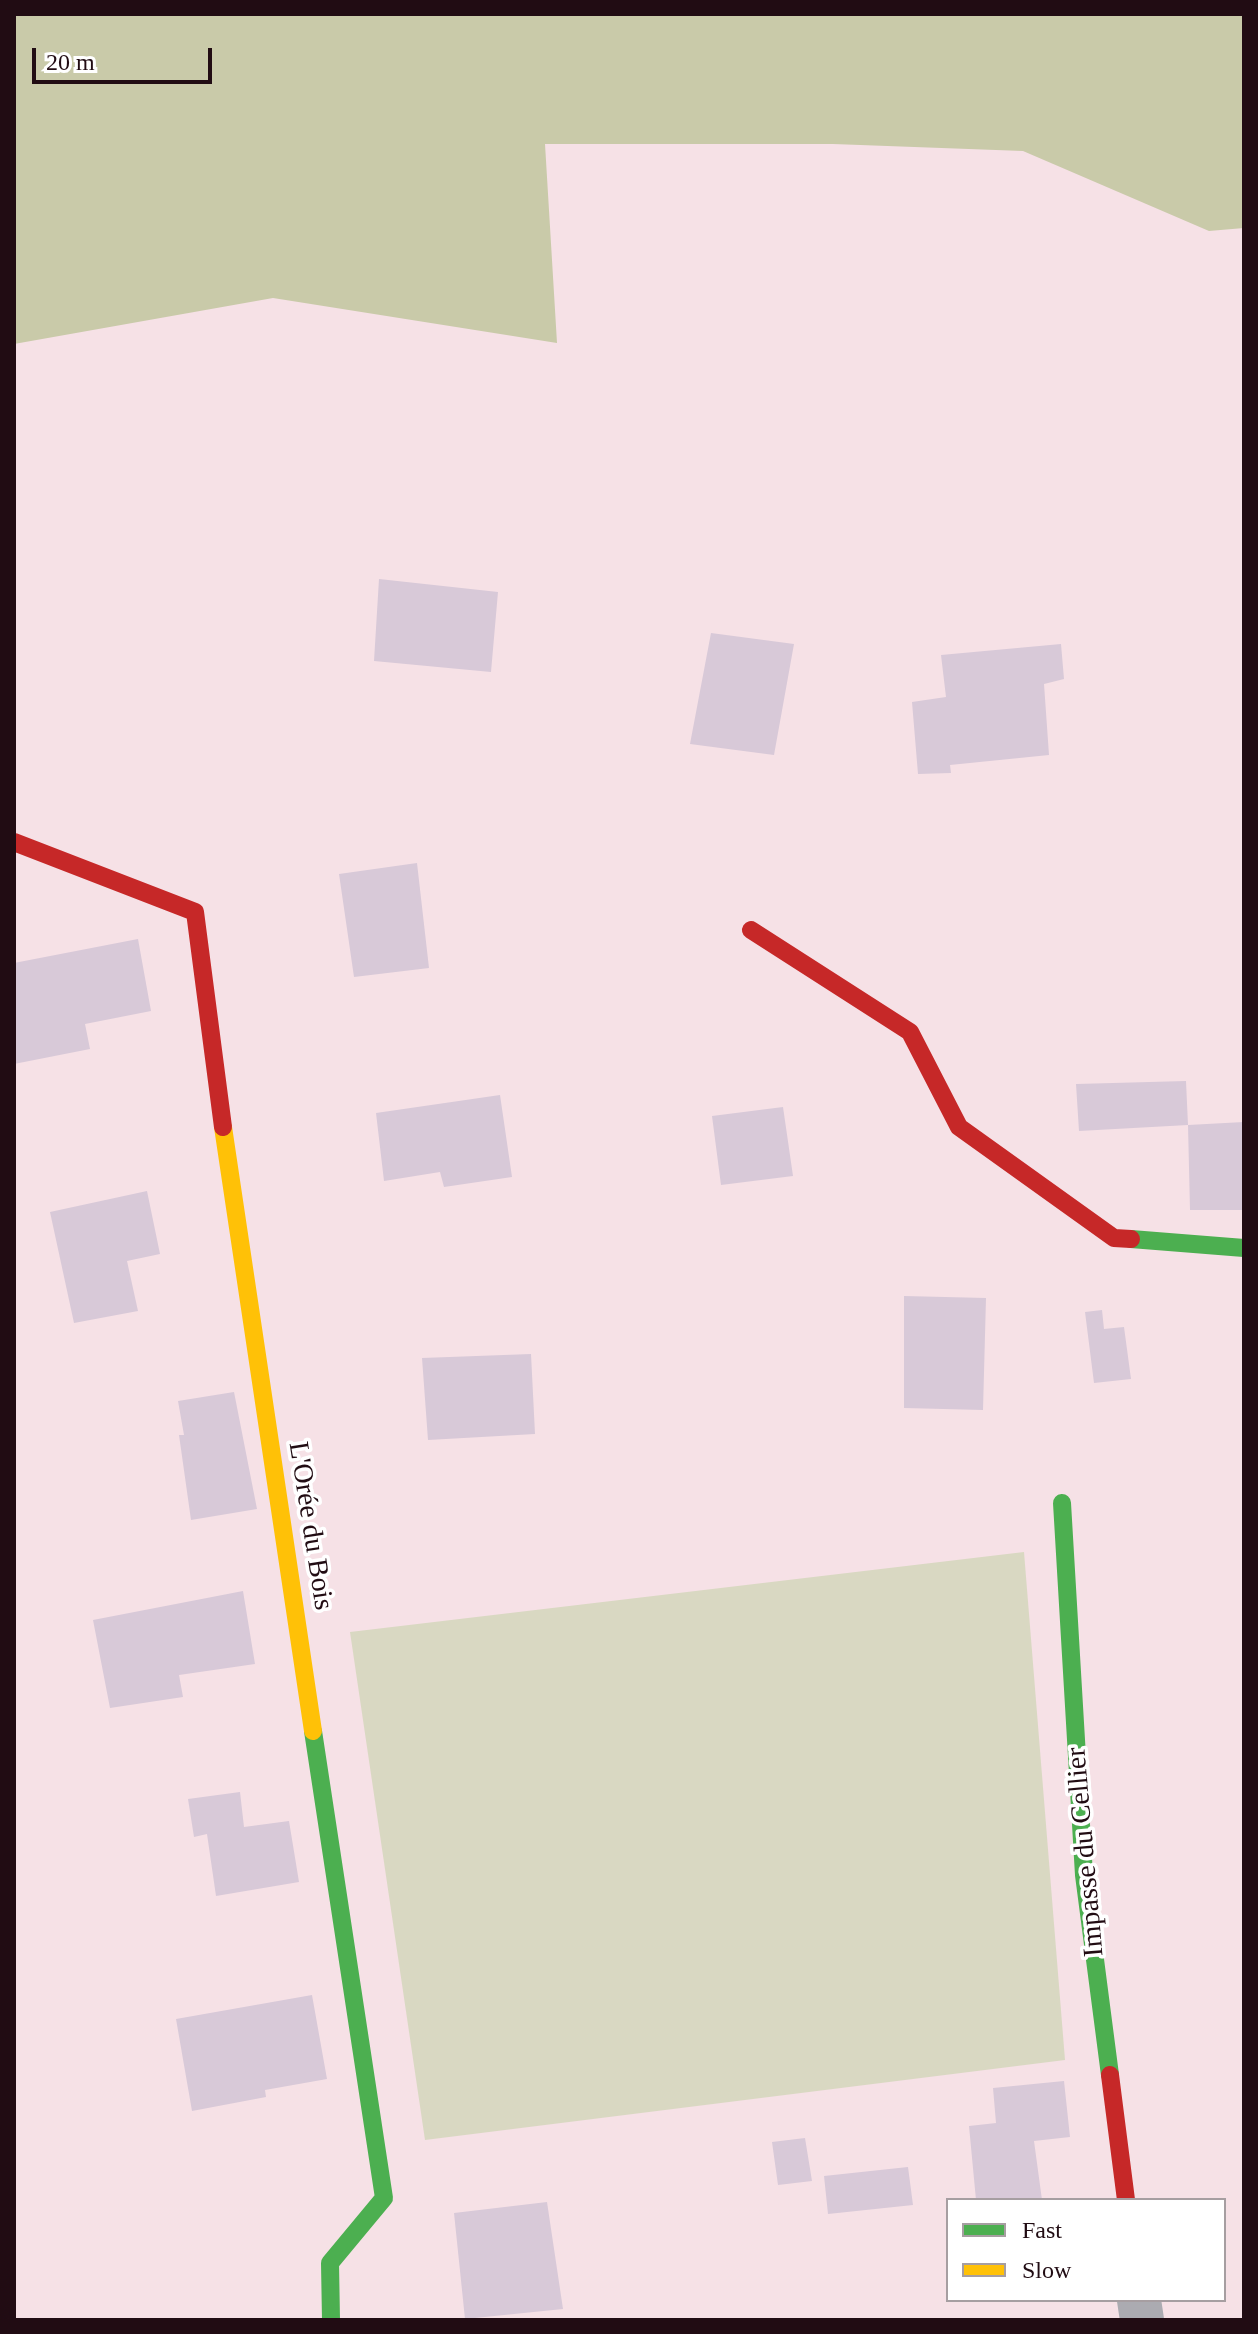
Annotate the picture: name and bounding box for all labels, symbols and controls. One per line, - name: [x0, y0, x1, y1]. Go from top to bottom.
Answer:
- scale bar: [36, 32, 216, 82]
- text: 20 m: [46, 49, 95, 75]
- street label: L'Orée du Bois: [280, 1439, 340, 1613]
- street label: Impasse du Cellier: [1060, 1746, 1112, 1958]
- legend: [946, 2198, 1226, 2302]
- text: Fast: [1022, 2217, 1062, 2243]
- text: Slow: [1022, 2257, 1071, 2283]

